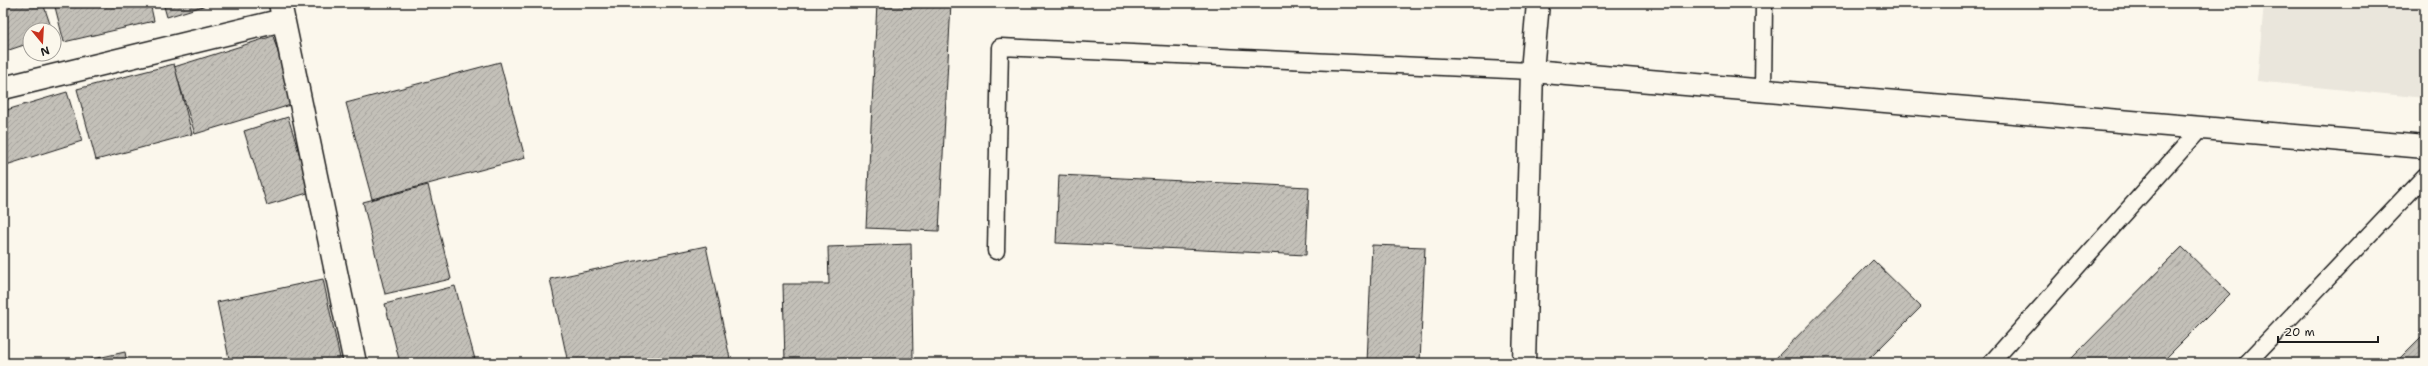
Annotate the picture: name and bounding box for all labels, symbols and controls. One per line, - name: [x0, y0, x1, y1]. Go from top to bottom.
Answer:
- north arrow: [22, 22, 62, 62]
- text: N: [38, 43, 51, 60]
- scale bar: [2278, 318, 2378, 344]
- text: 20 m: [2284, 324, 2315, 340]

